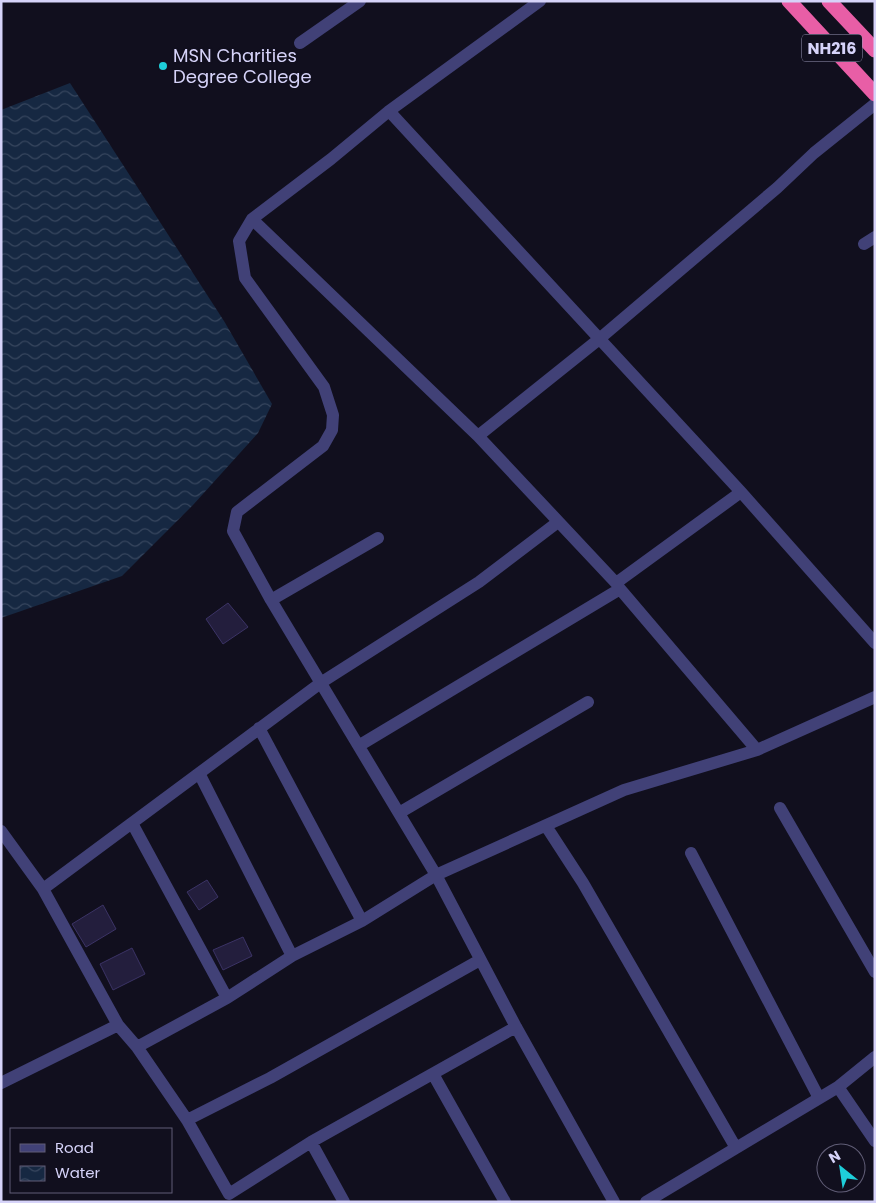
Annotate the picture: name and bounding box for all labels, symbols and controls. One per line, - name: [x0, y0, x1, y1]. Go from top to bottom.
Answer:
- road number: NH216: [802, 34, 862, 62]
- place label: MSN Charities Degree College: [173, 43, 312, 89]
- marker: MSN Charities Degree College: [157, 60, 169, 72]
- legend: [10, 1128, 172, 1193]
- text: Road: [55, 1137, 94, 1158]
- north arrow: [816, 1143, 866, 1193]
- text: N: [825, 1145, 844, 1168]
- text: Water: [55, 1162, 101, 1183]

